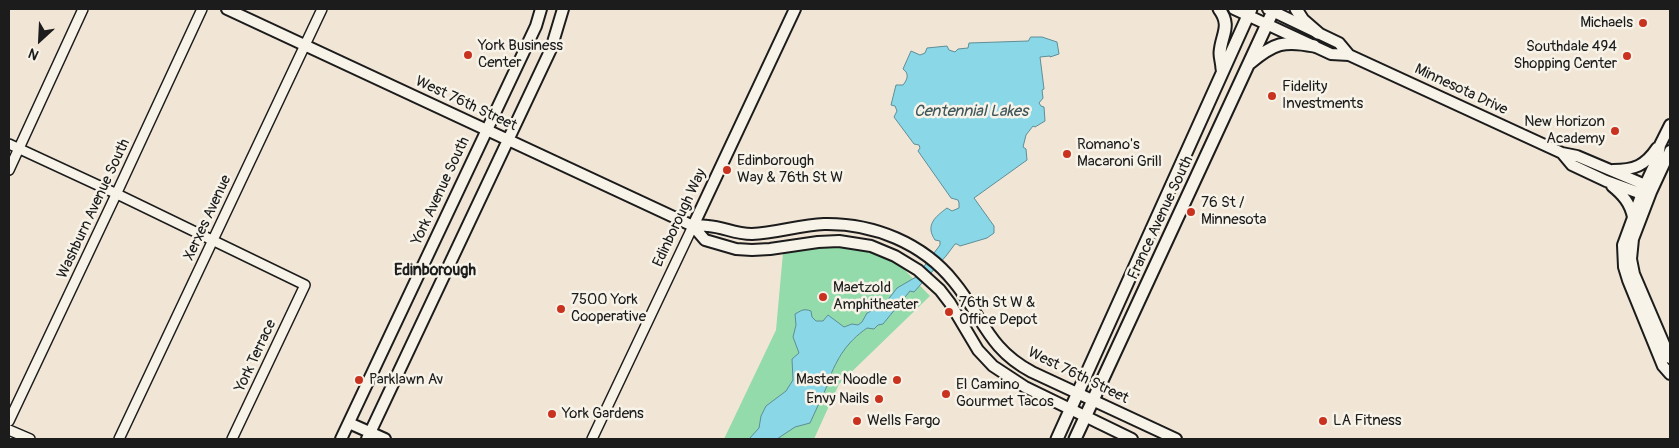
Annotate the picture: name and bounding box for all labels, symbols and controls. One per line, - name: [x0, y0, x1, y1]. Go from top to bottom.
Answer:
- place label: Michaels: [1580, 14, 1633, 32]
- north arrow: [15, 15, 65, 65]
- marker: Michaels: [1637, 17, 1649, 29]
- place label: York Business Center: [478, 37, 563, 72]
- place label: Southdale 494 Shopping Center: [1514, 38, 1617, 73]
- text: N: [26, 44, 41, 64]
- marker: York Business Center: [462, 49, 474, 61]
- marker: Southdale 494 Shopping Center: [1621, 50, 1633, 62]
- street label: Minnesota Drive: [1412, 61, 1510, 119]
- street label: West 76th Street: [412, 73, 520, 135]
- place label: Fidelity Investments: [1282, 78, 1363, 113]
- marker: Fidelity Investments: [1266, 90, 1278, 102]
- water label: Centennial Lakes: [914, 102, 1028, 122]
- place label: New Horizon Academy: [1524, 113, 1605, 148]
- marker: New Horizon Academy: [1609, 125, 1621, 137]
- street label: York Avenue South: [408, 134, 474, 248]
- street label: Washburn Avenue South: [54, 136, 134, 282]
- place label: Romano's Macaroni Grill: [1077, 136, 1162, 171]
- marker: Romano's Macaroni Grill: [1061, 148, 1073, 160]
- place label: Edinborough Way & 76th St W: [737, 152, 843, 187]
- street label: France Avenue South: [1124, 153, 1198, 283]
- marker: Edinborough Way & 76th St W: [721, 164, 733, 176]
- street label: Edinborough Way: [649, 166, 711, 270]
- street label: Xerxes Avenue: [180, 172, 236, 264]
- place label: 76 St / Minnesota: [1201, 194, 1266, 229]
- marker: 76 St / Minnesota: [1185, 206, 1197, 218]
- district label: Edinborough: [394, 261, 476, 281]
- place label: Maetzold Amphitheater: [833, 279, 918, 314]
- place label: 7500 York Cooperative: [571, 291, 646, 326]
- marker: Maetzold Amphitheater: [817, 291, 829, 303]
- place label: 76th St W & Office Depot: [959, 294, 1037, 329]
- marker: 7500 York Cooperative: [555, 303, 567, 315]
- marker: 76th St W & Office Depot: [943, 306, 955, 318]
- street label: York Terrace: [231, 317, 281, 395]
- street label: West 76th Street: [1025, 344, 1131, 408]
- place label: Parklawn Av: [369, 371, 443, 389]
- place label: Master Noodle: [796, 371, 887, 389]
- marker: Parklawn Av: [353, 374, 365, 386]
- marker: Master Noodle: [891, 374, 903, 386]
- place label: El Camino Gourmet Tacos: [956, 376, 1054, 411]
- marker: El Camino Gourmet Tacos: [940, 388, 952, 400]
- place label: Envy Nails: [806, 390, 869, 408]
- marker: Envy Nails: [873, 393, 885, 405]
- place label: York Gardens: [562, 405, 644, 423]
- marker: York Gardens: [546, 408, 558, 420]
- place label: Wells Fargo: [867, 412, 940, 430]
- place label: LA Fitness: [1333, 412, 1401, 430]
- marker: Wells Fargo: [851, 415, 863, 427]
- marker: LA Fitness: [1317, 415, 1329, 427]

